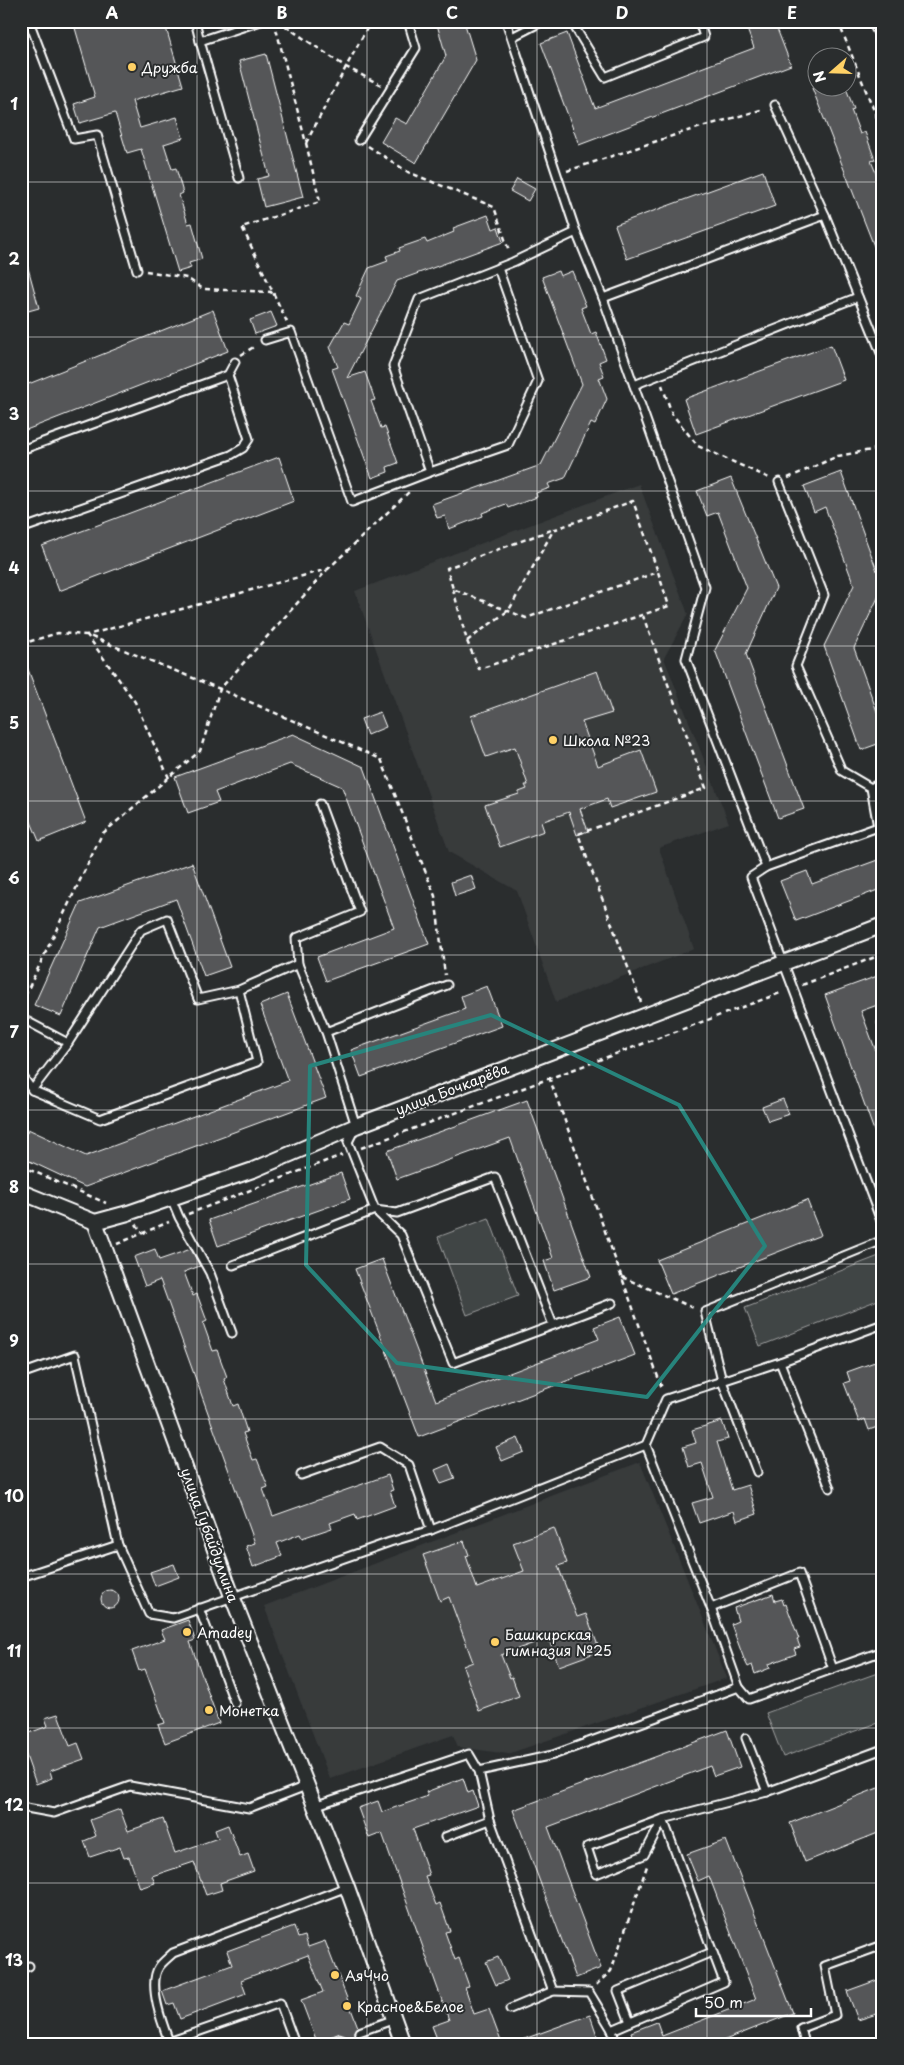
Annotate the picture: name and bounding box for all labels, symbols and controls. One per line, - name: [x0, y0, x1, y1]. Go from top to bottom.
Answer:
- text: A: [106, 0, 119, 24]
- text: B: [277, 0, 288, 24]
- text: C: [446, 0, 458, 24]
- text: D: [616, 0, 628, 24]
- text: E: [787, 0, 797, 24]
- north arrow: [806, 48, 856, 98]
- place label: Дружба: [141, 57, 198, 78]
- marker: Дружба: [126, 61, 138, 73]
- text: N: [808, 68, 831, 85]
- text: 1: [10, 91, 18, 115]
- text: 2: [8, 246, 20, 270]
- text: 3: [9, 401, 19, 425]
- text: 4: [9, 555, 20, 579]
- text: 5: [9, 710, 19, 734]
- place label: Школа №23: [563, 730, 650, 751]
- marker: Школа №23: [547, 734, 559, 746]
- text: 6: [8, 865, 20, 889]
- text: 7: [9, 1019, 19, 1043]
- street label: улица Бочкарёва: [392, 1058, 512, 1120]
- text: 8: [9, 1174, 19, 1198]
- text: 9: [9, 1328, 19, 1352]
- street label: улица Губайдуллина: [176, 1465, 244, 1606]
- text: 10: [4, 1483, 24, 1507]
- place label: Amadey: [197, 1622, 252, 1643]
- place label: Башкирская гимназия №25: [505, 1624, 612, 1661]
- marker: Amadey: [181, 1626, 193, 1638]
- marker: Башкирская гимназия №25: [489, 1636, 501, 1648]
- text: 11: [7, 1638, 21, 1662]
- place label: Монетка: [219, 1700, 279, 1721]
- marker: Монетка: [203, 1704, 215, 1716]
- text: 12: [5, 1792, 23, 1816]
- text: 13: [5, 1947, 23, 1971]
- place label: АяЧчо: [345, 1965, 389, 1986]
- marker: АяЧчо: [329, 1969, 341, 1981]
- scale bar: [696, 1985, 812, 2017]
- text: 50 m: [704, 1990, 743, 2013]
- place label: Красное&Белое: [357, 1996, 464, 2017]
- marker: Красное&Белое: [341, 2000, 353, 2012]

